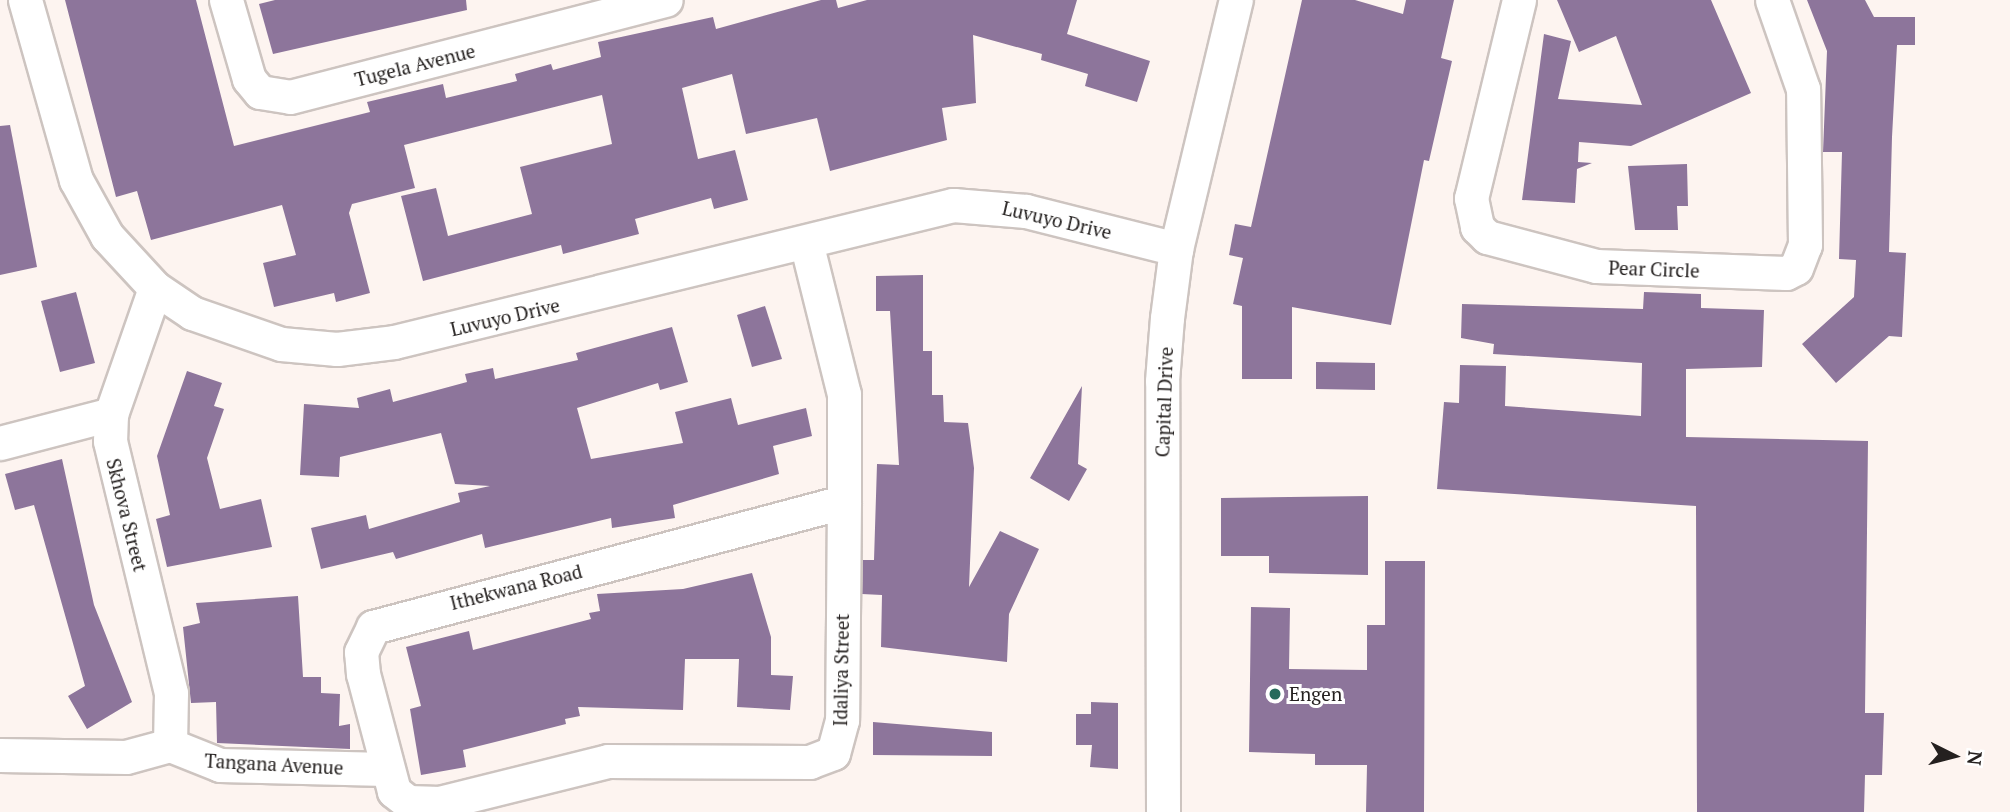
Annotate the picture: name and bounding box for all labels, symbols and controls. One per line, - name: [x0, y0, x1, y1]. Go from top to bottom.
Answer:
- street label: Tugela Avenue: [352, 39, 478, 91]
- street label: Luvuyo Drive: [1000, 196, 1114, 244]
- street label: Pear Circle: [1608, 256, 1700, 282]
- street label: Luvuyo Drive: [448, 293, 562, 341]
- street label: Capital Drive: [1151, 346, 1177, 458]
- street label: Skhova Street: [102, 456, 152, 574]
- street label: Ithekwana Road: [447, 560, 585, 614]
- street label: Idaliya Street: [829, 613, 853, 727]
- place label: Engen: [1289, 683, 1342, 705]
- marker: Engen: [1267, 686, 1283, 702]
- north arrow: [1919, 721, 1989, 791]
- street label: Tangana Avenue: [204, 749, 344, 779]
- text: N: [1962, 750, 1989, 767]

